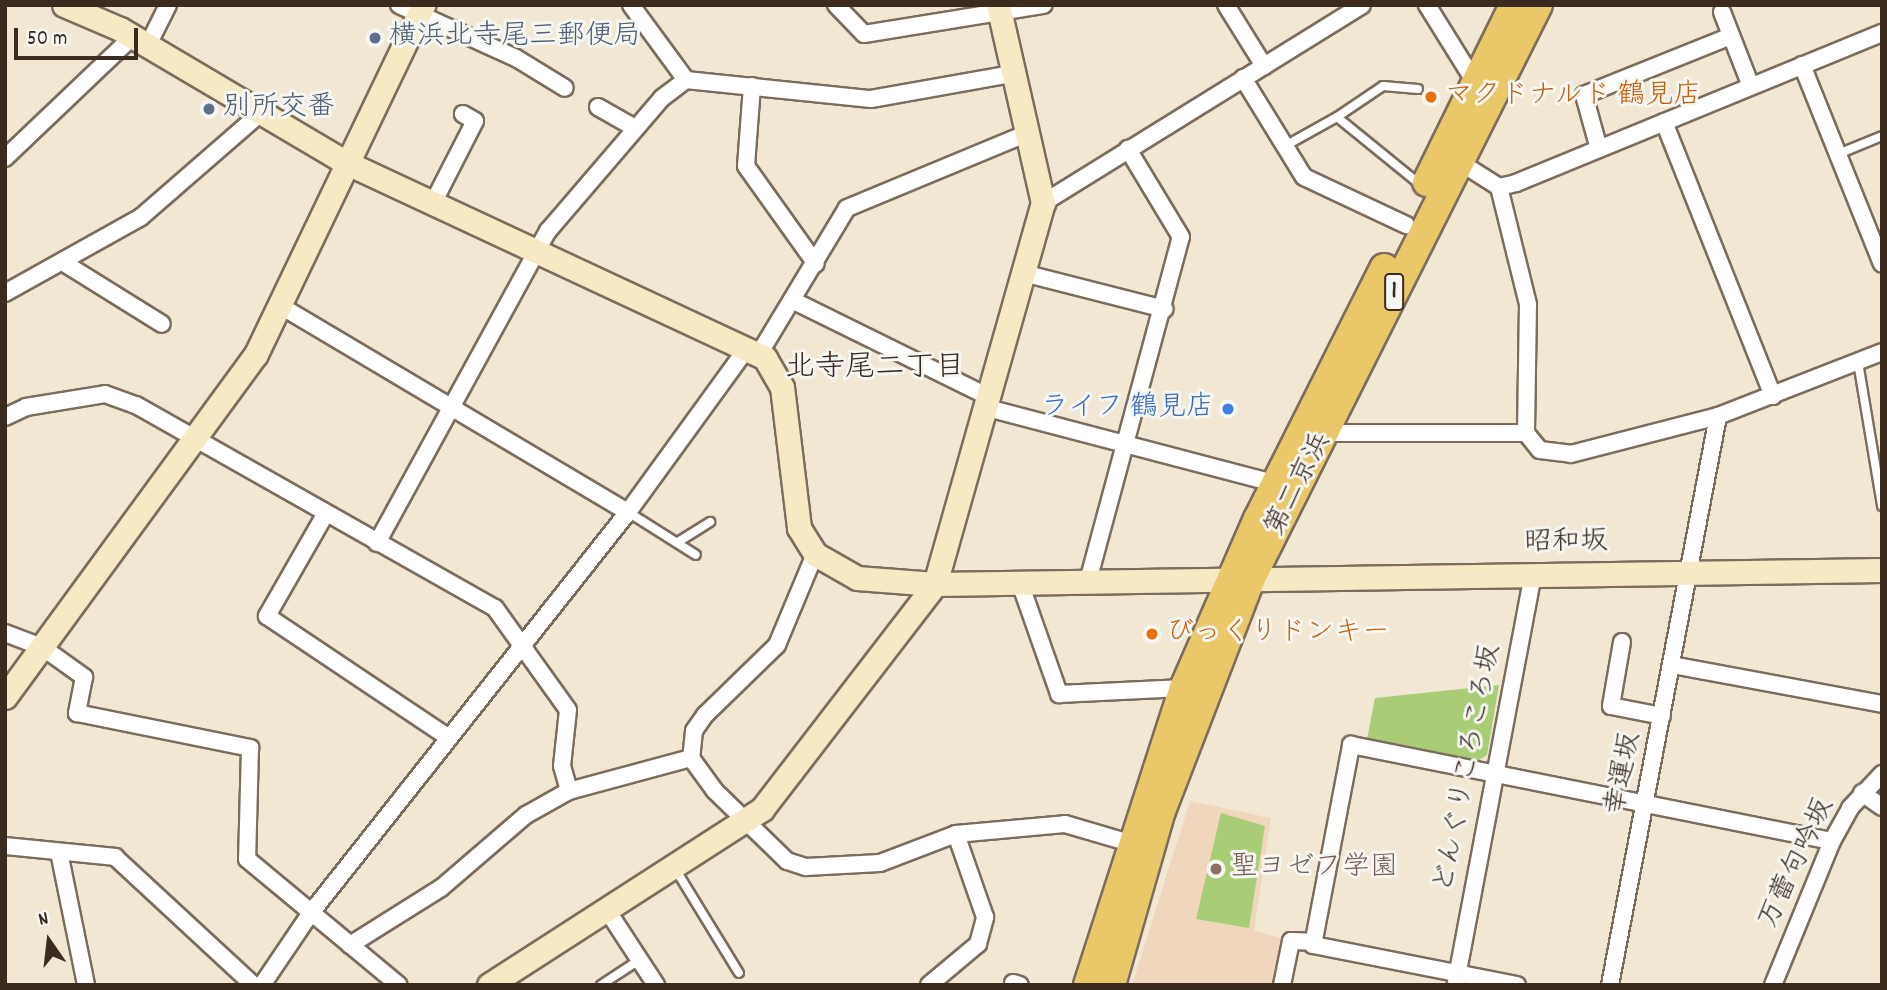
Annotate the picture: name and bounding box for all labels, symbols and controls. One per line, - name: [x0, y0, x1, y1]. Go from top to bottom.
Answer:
- scale bar: [18, 14, 142, 58]
- place label: 横浜北寺尾三郵便局: [389, 21, 641, 55]
- text: 50 m: [27, 25, 67, 55]
- marker: 横浜北寺尾三郵便局: [367, 30, 383, 46]
- place label: マクドナルド 鶴見店: [1445, 80, 1703, 114]
- marker: マクドナルド 鶴見店: [1423, 89, 1439, 105]
- place label: 別所交番: [223, 92, 335, 126]
- marker: 別所交番: [201, 101, 217, 117]
- road number: 1: [1384, 270, 1404, 314]
- district label: 北寺尾二丁目: [785, 352, 965, 388]
- place label: ライフ 鶴見店: [1040, 392, 1214, 426]
- marker: ライフ 鶴見店: [1220, 401, 1236, 417]
- street label: 第二京浜: [1260, 427, 1340, 543]
- street label: 昭和坂: [1524, 526, 1608, 562]
- place label: びっくりドンキー: [1166, 617, 1390, 651]
- marker: びっくりドンキー: [1144, 626, 1160, 642]
- street label: どんぐりころころ坂: [1428, 642, 1510, 896]
- street label: 幸運坂: [1600, 730, 1650, 818]
- street label: 万蕾句吟坂: [1753, 793, 1843, 935]
- place label: 聖ヨゼフ学園: [1230, 852, 1398, 886]
- marker: 聖ヨゼフ学園: [1208, 861, 1224, 877]
- north arrow: [14, 906, 84, 976]
- text: N: [36, 906, 52, 934]

